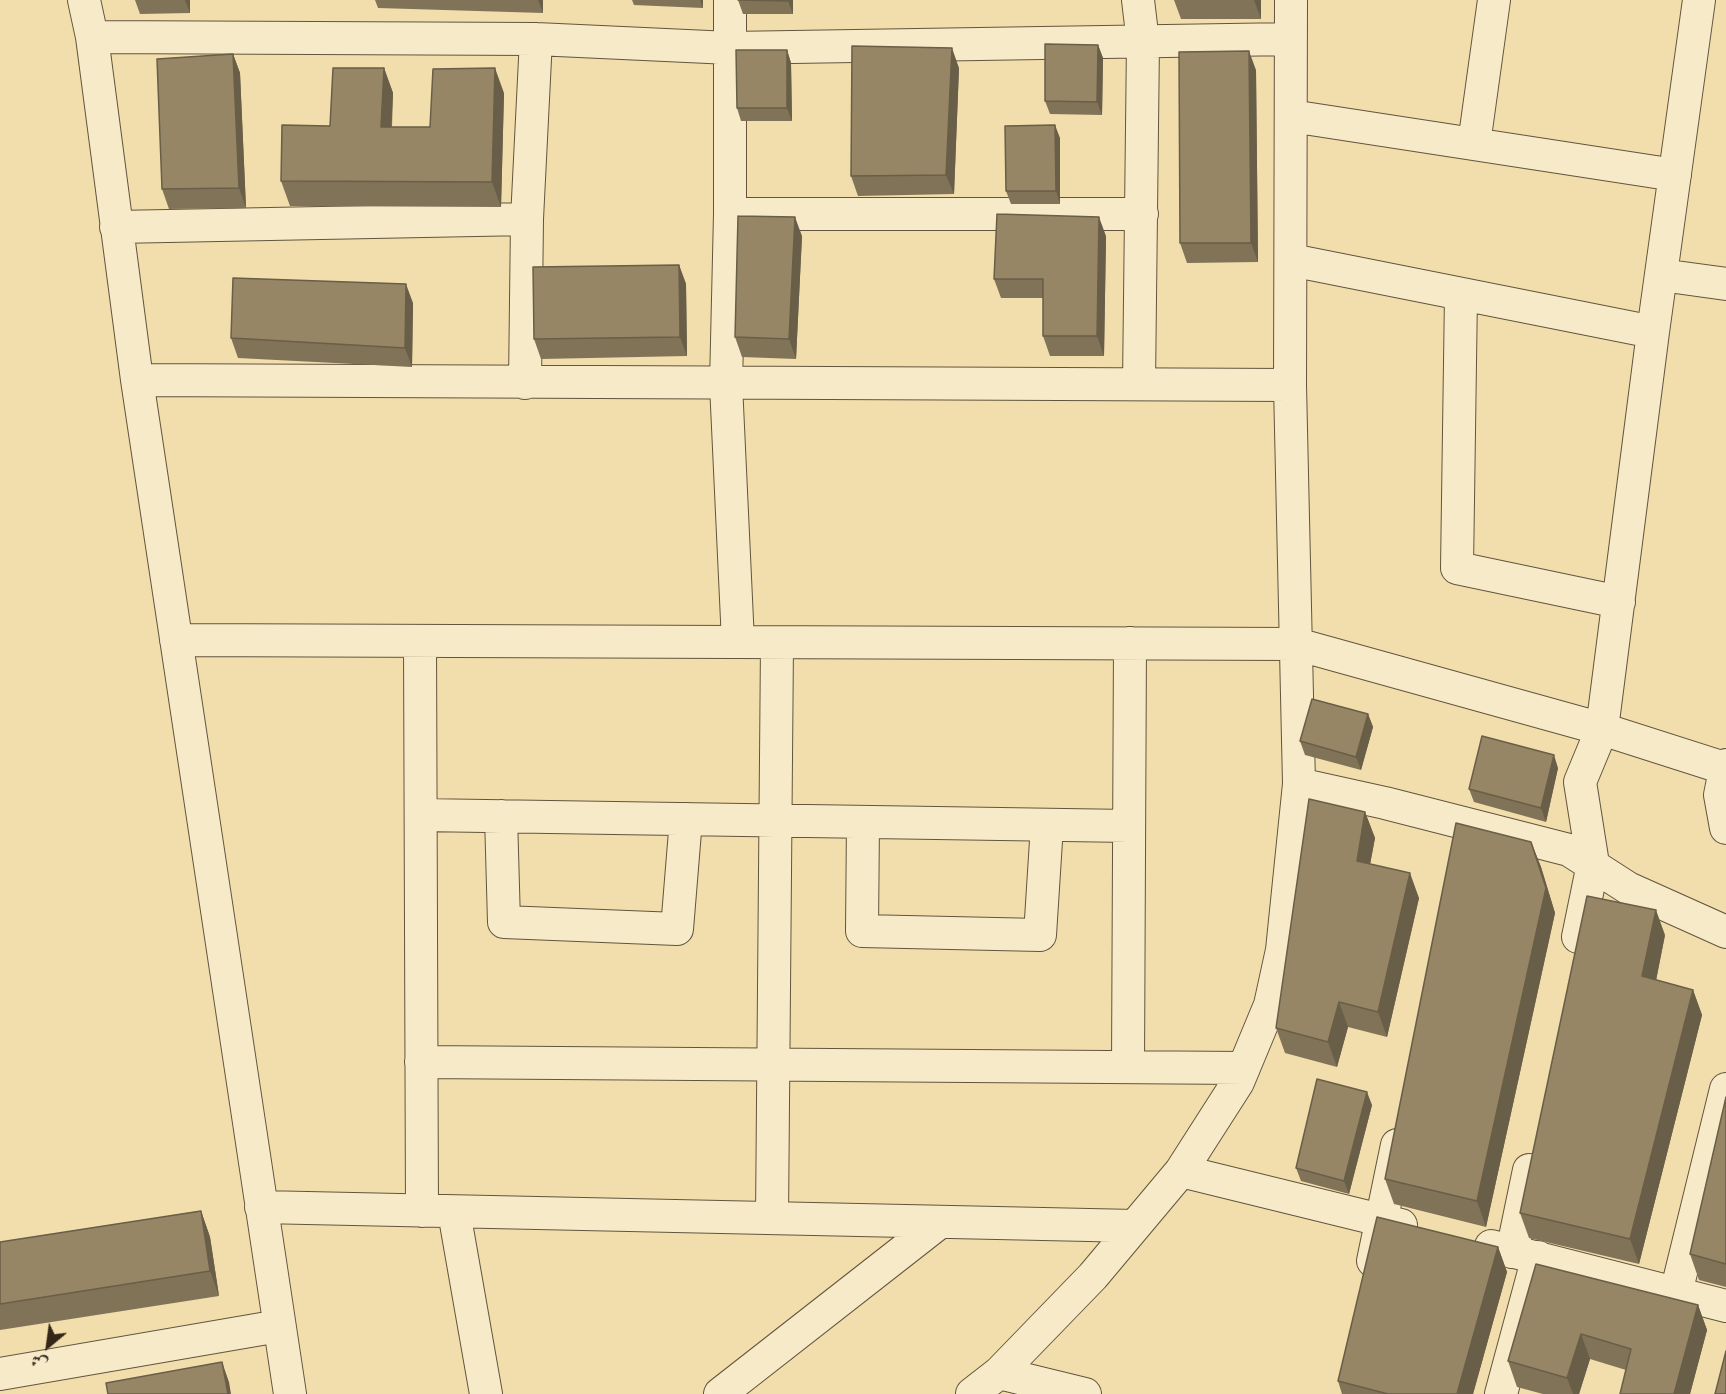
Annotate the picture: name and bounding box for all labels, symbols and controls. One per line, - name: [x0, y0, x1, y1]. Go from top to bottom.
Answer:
- north arrow: [18, 1316, 78, 1376]
- text: ش: [27, 1348, 52, 1375]

